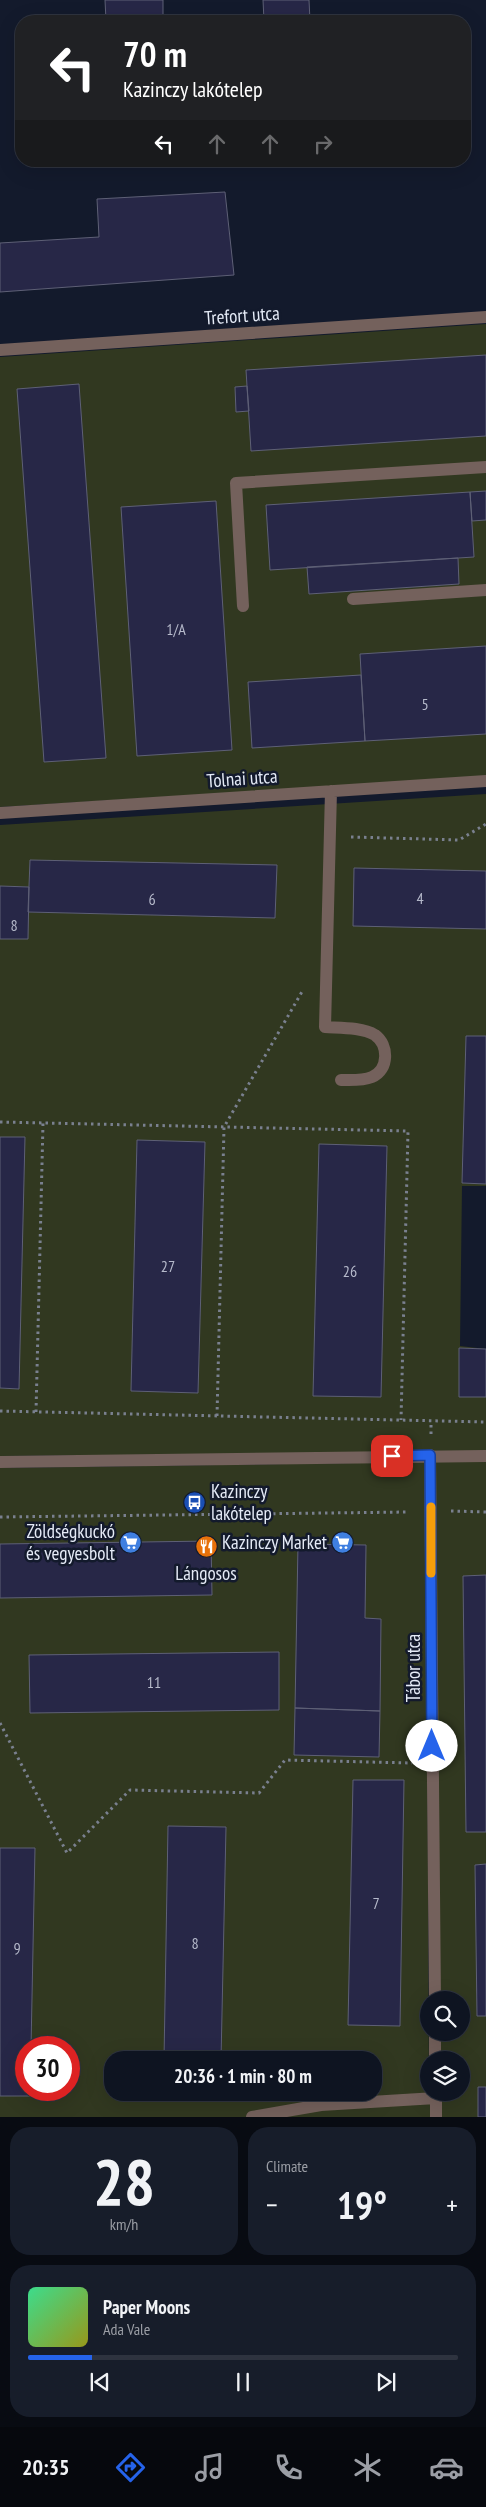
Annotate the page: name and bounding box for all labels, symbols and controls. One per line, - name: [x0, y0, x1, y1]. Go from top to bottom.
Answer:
- text: 70 m: [123, 31, 187, 77]
- icon: left: [40, 35, 105, 100]
- text: Kazinczy lakótelep: [123, 75, 263, 103]
- icon: left: [150, 130, 178, 158]
- icon: ahead: [203, 130, 231, 158]
- icon: ahead: [256, 130, 284, 158]
- icon: right: [309, 130, 337, 158]
- street label: Trefort utca: [204, 300, 280, 330]
- house number: 1/A: [166, 619, 186, 639]
- house number: 5: [421, 694, 429, 714]
- street label: Tolnai utca: [206, 764, 278, 792]
- house number: 4: [416, 888, 424, 908]
- house number: 6: [148, 889, 156, 909]
- house number: 8: [10, 915, 18, 935]
- house number: 27: [161, 1256, 175, 1276]
- house number: 26: [343, 1261, 357, 1281]
- pin: [371, 1435, 413, 1477]
- icon: arrive: [378, 1442, 406, 1470]
- place label: Kazinczy lakótelep: [211, 1479, 272, 1525]
- bus stop icon: Kazinczy lakótelep: [183, 1490, 207, 1514]
- place label: Zöldségkuckó és vegyesbolt: [26, 1519, 116, 1565]
- supermarket icon: Zöldségkuckó és vegyesbolt: [119, 1530, 143, 1554]
- place label: Kazinczy Market: [222, 1530, 328, 1554]
- supermarket icon: Kazinczy Market: [331, 1530, 355, 1554]
- restaurant icon: Lángosos: [194, 1535, 218, 1559]
- place label: Lángosos: [175, 1561, 237, 1585]
- street label: Tábor utca: [401, 1634, 425, 1702]
- house number: 11: [147, 1672, 161, 1692]
- position arrow: [405, 1719, 457, 1771]
- house number: 7: [372, 1893, 380, 1913]
- house number: 8: [191, 1933, 199, 1953]
- house number: 9: [13, 1938, 21, 1958]
- map controls: [420, 1991, 470, 2101]
- button: search: [420, 1991, 470, 2041]
- speed limit sign: 30: [15, 2036, 80, 2101]
- button: layers: [420, 2051, 470, 2101]
- text: 20:36 · 1 min · 80 m: [174, 2064, 312, 2088]
- text: 28: [93, 2139, 155, 2223]
- text: Climate: [266, 2156, 308, 2176]
- text: 19°: [337, 2180, 387, 2229]
- text: −: [266, 2186, 278, 2223]
- text: +: [446, 2186, 458, 2223]
- text: km/h: [110, 2214, 138, 2234]
- text: Paper Moons: [103, 2295, 190, 2319]
- text: Ada Vale: [103, 2319, 150, 2339]
- icon: previous: [86, 2368, 114, 2396]
- icon: pause: [229, 2368, 257, 2396]
- icon: next: [372, 2368, 400, 2396]
- icon: directions: [113, 2450, 148, 2485]
- icon: music: [192, 2450, 227, 2485]
- icon: phone: [271, 2450, 306, 2485]
- icon: climate: [350, 2450, 385, 2485]
- icon: car: [429, 2450, 464, 2485]
- text: 20:35: [22, 2453, 70, 2481]

